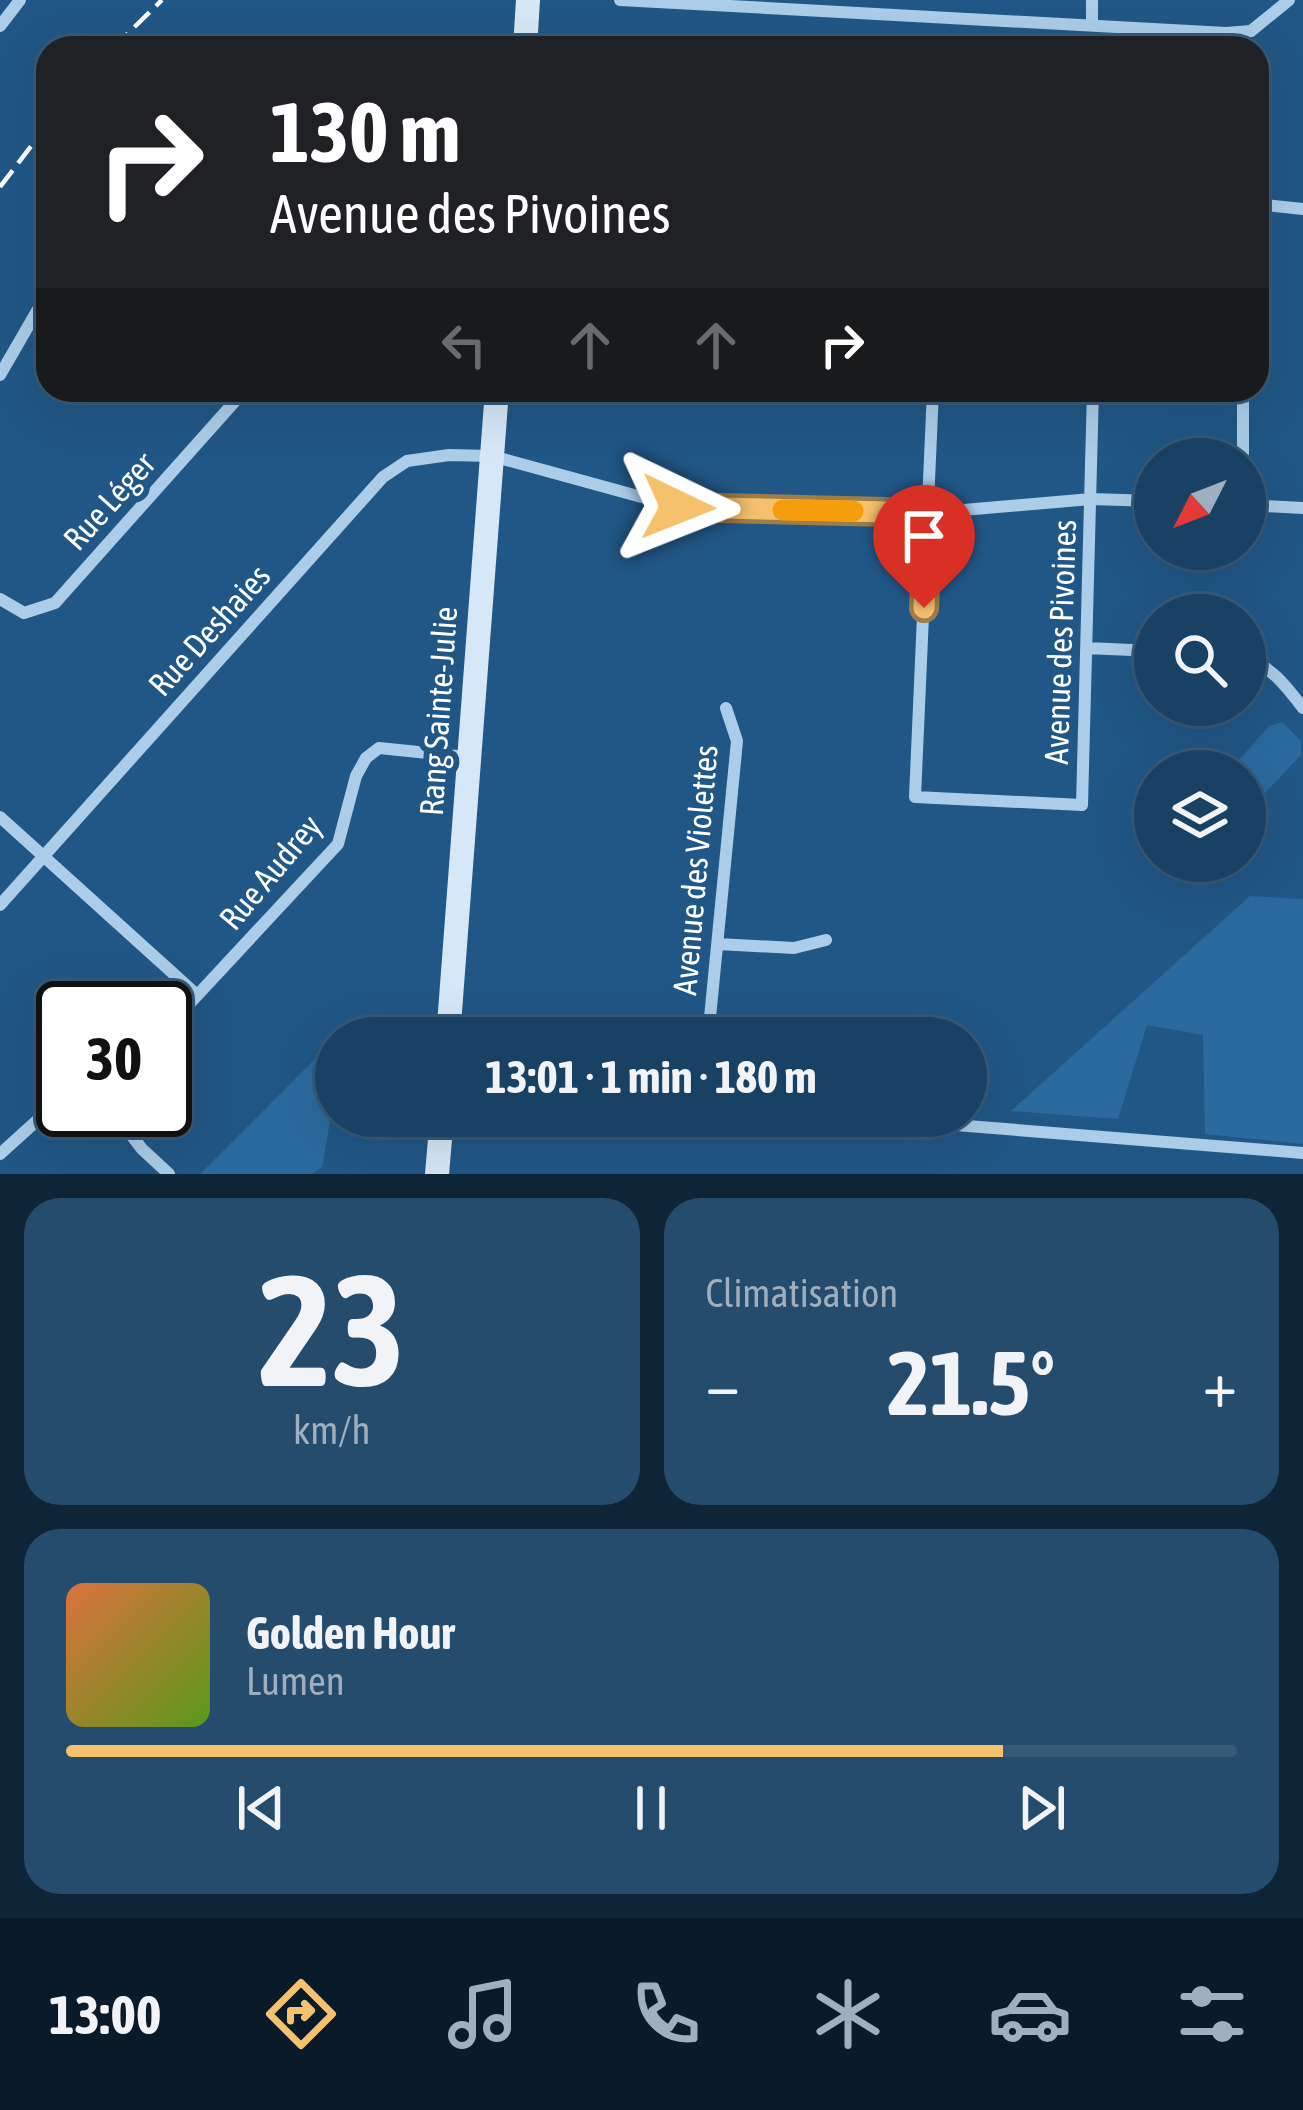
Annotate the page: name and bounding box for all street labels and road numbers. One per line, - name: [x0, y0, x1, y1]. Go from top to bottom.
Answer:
- street label: Rue Léger: [55, 444, 163, 558]
- street label: Avenue des Pivoines: [1037, 519, 1083, 765]
- street label: Rue Deshaies: [140, 557, 278, 703]
- street label: Rang Sainte-Julie: [412, 605, 464, 817]
- street label: Avenue des Violettes: [665, 744, 725, 996]
- street label: Rue Audrey: [211, 807, 329, 937]

